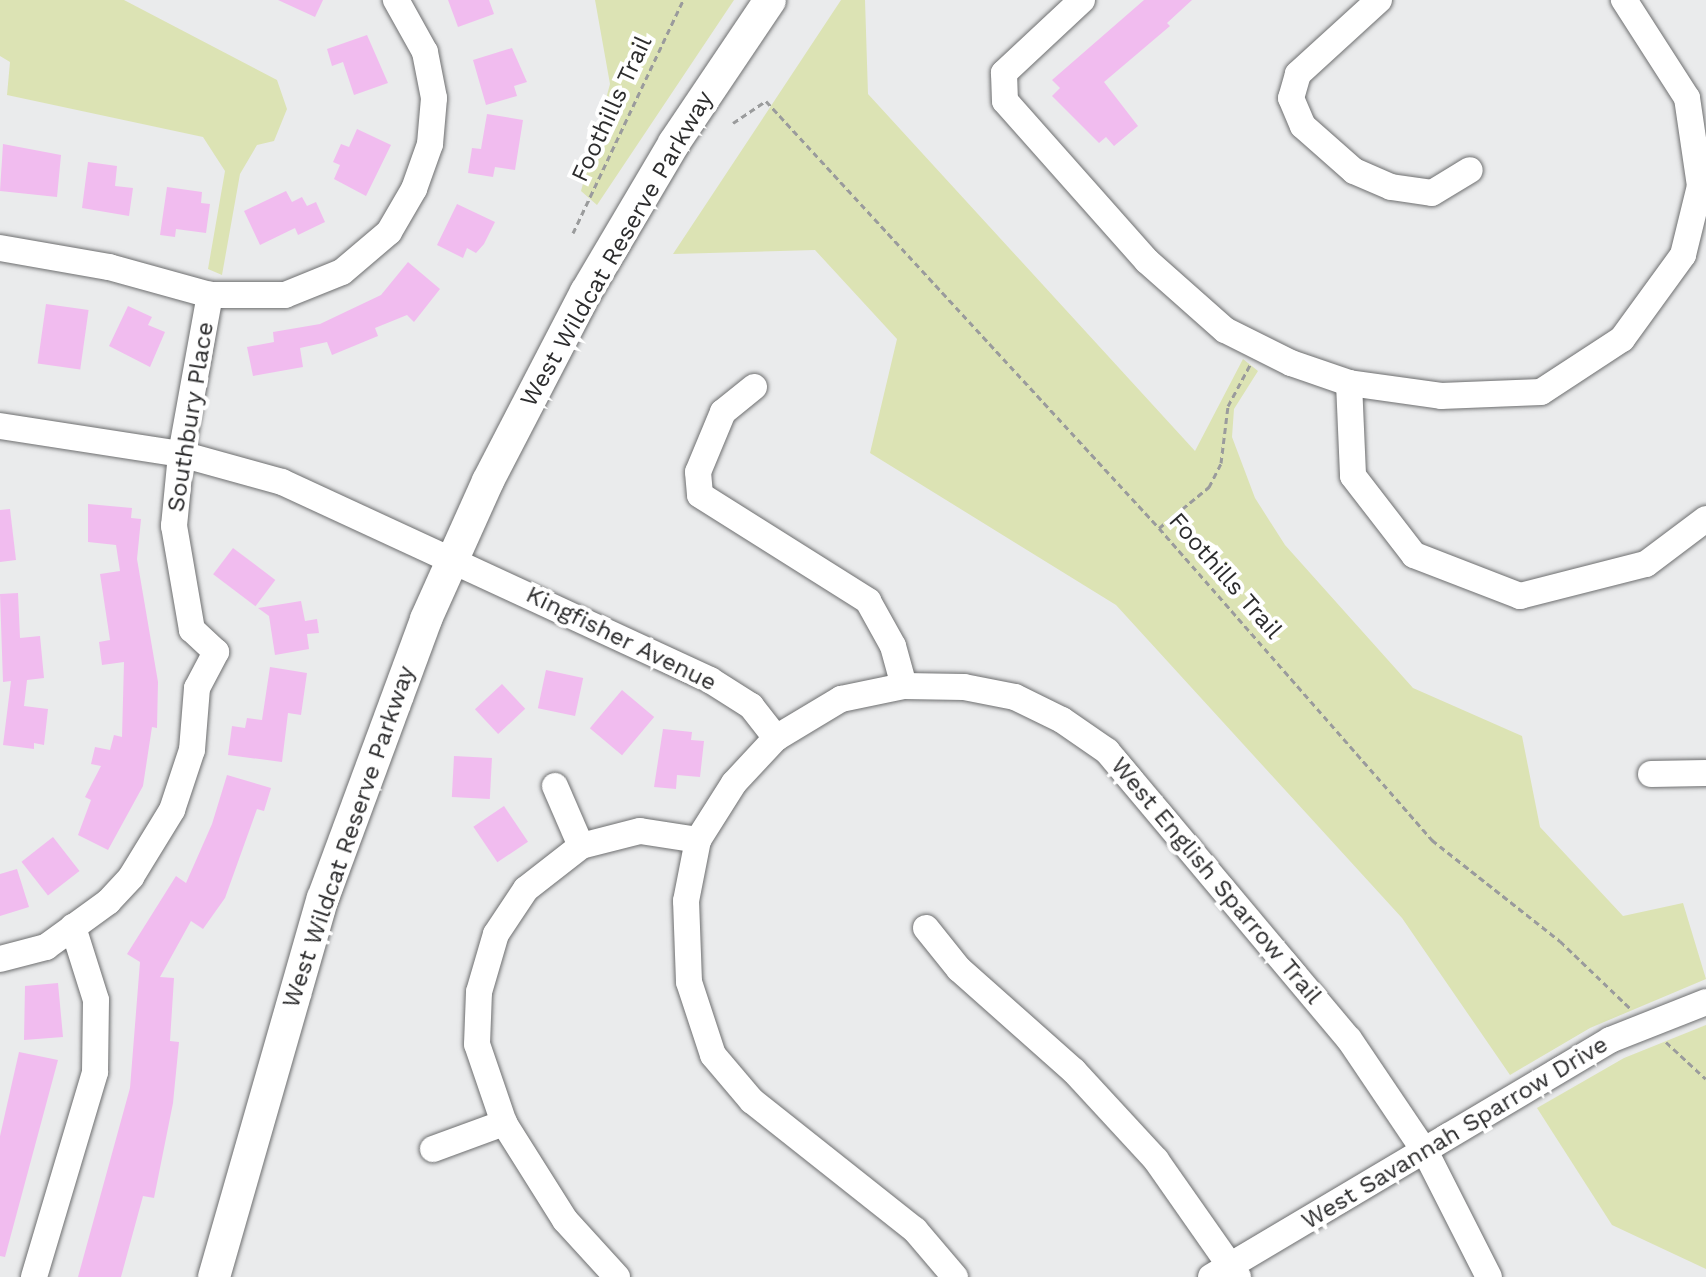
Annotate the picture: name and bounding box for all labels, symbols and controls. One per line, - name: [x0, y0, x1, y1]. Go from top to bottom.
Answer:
- street label: Foothills Trail: [565, 31, 659, 187]
- street label: West Wildcat Reserve Parkway: [514, 86, 720, 412]
- street label: Southbury Place: [162, 320, 220, 514]
- street label: Foothills Trail: [1162, 507, 1288, 645]
- street label: Kingfisher Avenue: [520, 580, 722, 698]
- street label: West Wildcat Reserve Parkway: [277, 662, 421, 1012]
- street label: West English Sparrow Trail: [1104, 751, 1328, 1011]
- street label: West Savannah Sparrow Drive: [1297, 1030, 1613, 1236]

